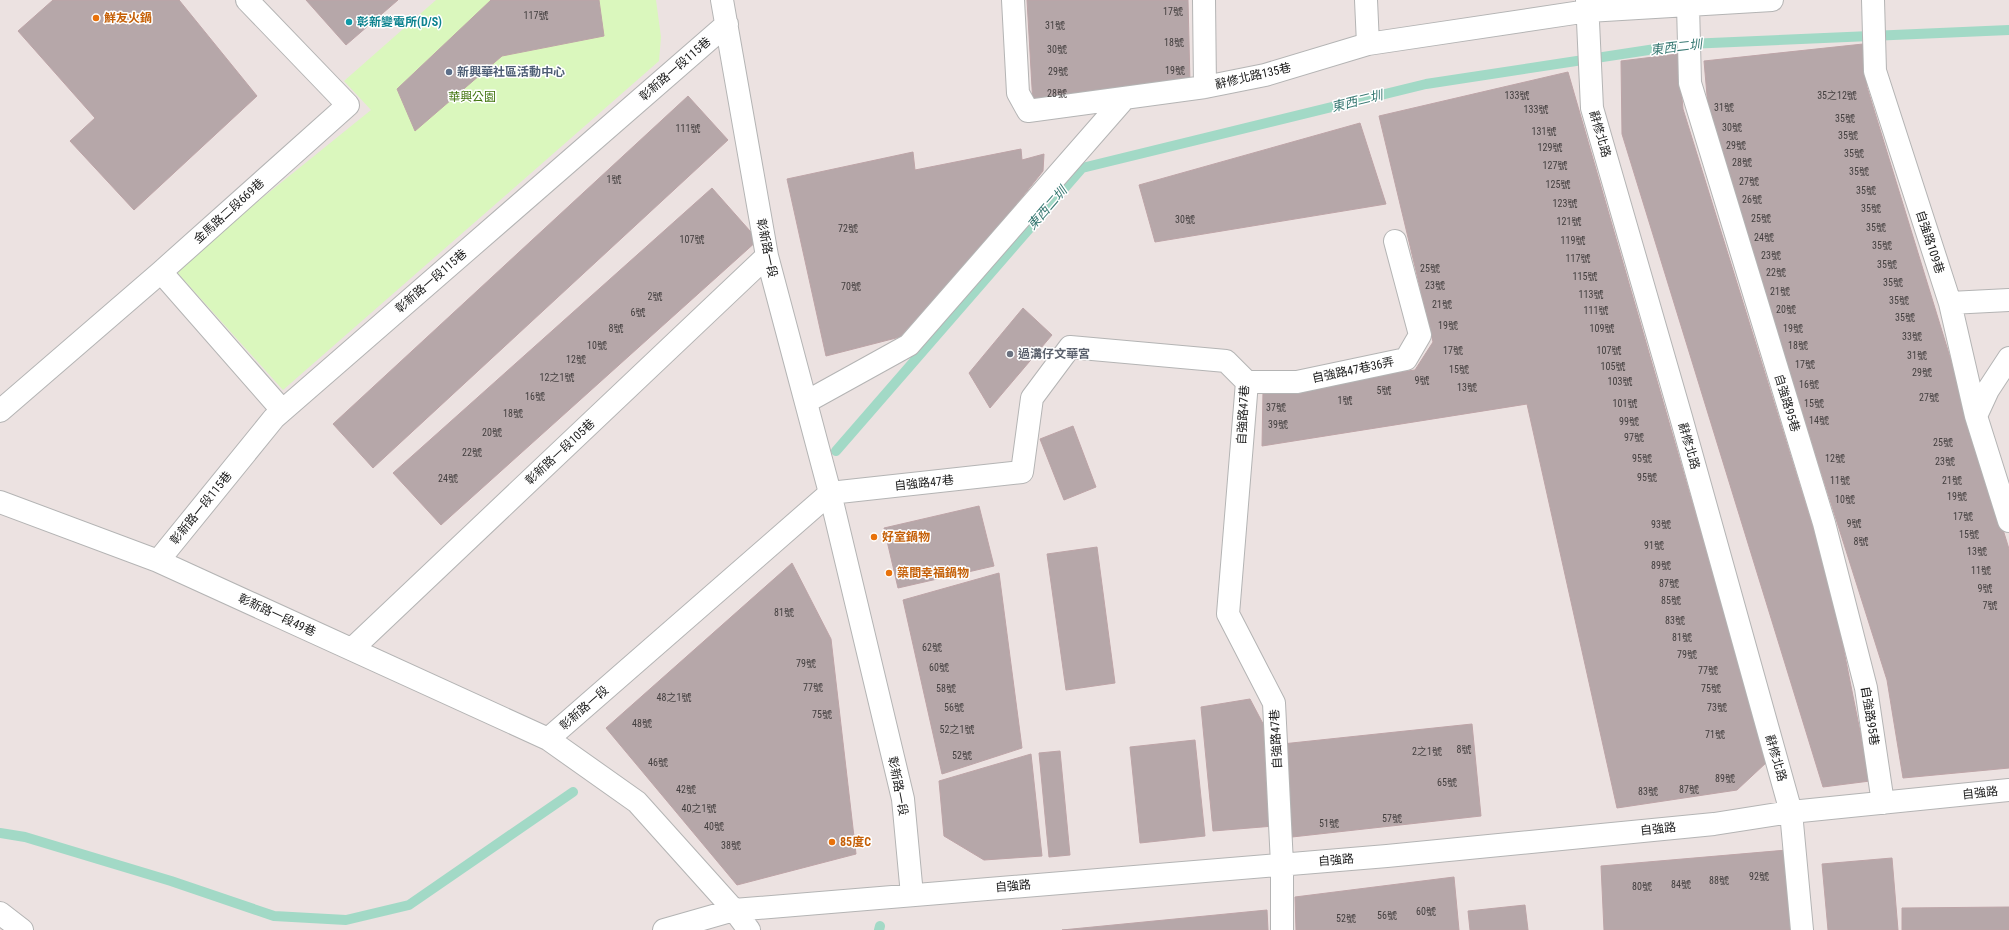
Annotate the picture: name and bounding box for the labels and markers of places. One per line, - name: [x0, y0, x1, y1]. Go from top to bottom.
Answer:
- place label: 鮮友火鍋: [104, 11, 152, 25]
- marker: 鮮友火鍋: [91, 13, 101, 23]
- place label: 彰新變電所(D/S): [357, 15, 442, 29]
- marker: 彰新變電所(D/S): [344, 17, 354, 27]
- place label: 新興華社區活動中心: [457, 65, 565, 79]
- marker: 新興華社區活動中心: [444, 67, 454, 77]
- place label: 過溝仔文華宮: [1018, 347, 1090, 361]
- marker: 過溝仔文華宮: [1005, 349, 1015, 359]
- place label: 好室鍋物: [882, 530, 930, 544]
- marker: 好室鍋物: [869, 532, 879, 542]
- place label: 築間幸福鍋物: [897, 566, 969, 580]
- marker: 築間幸福鍋物: [884, 568, 894, 578]
- place label: 85度C: [840, 835, 871, 849]
- marker: 85度C: [827, 837, 837, 847]

